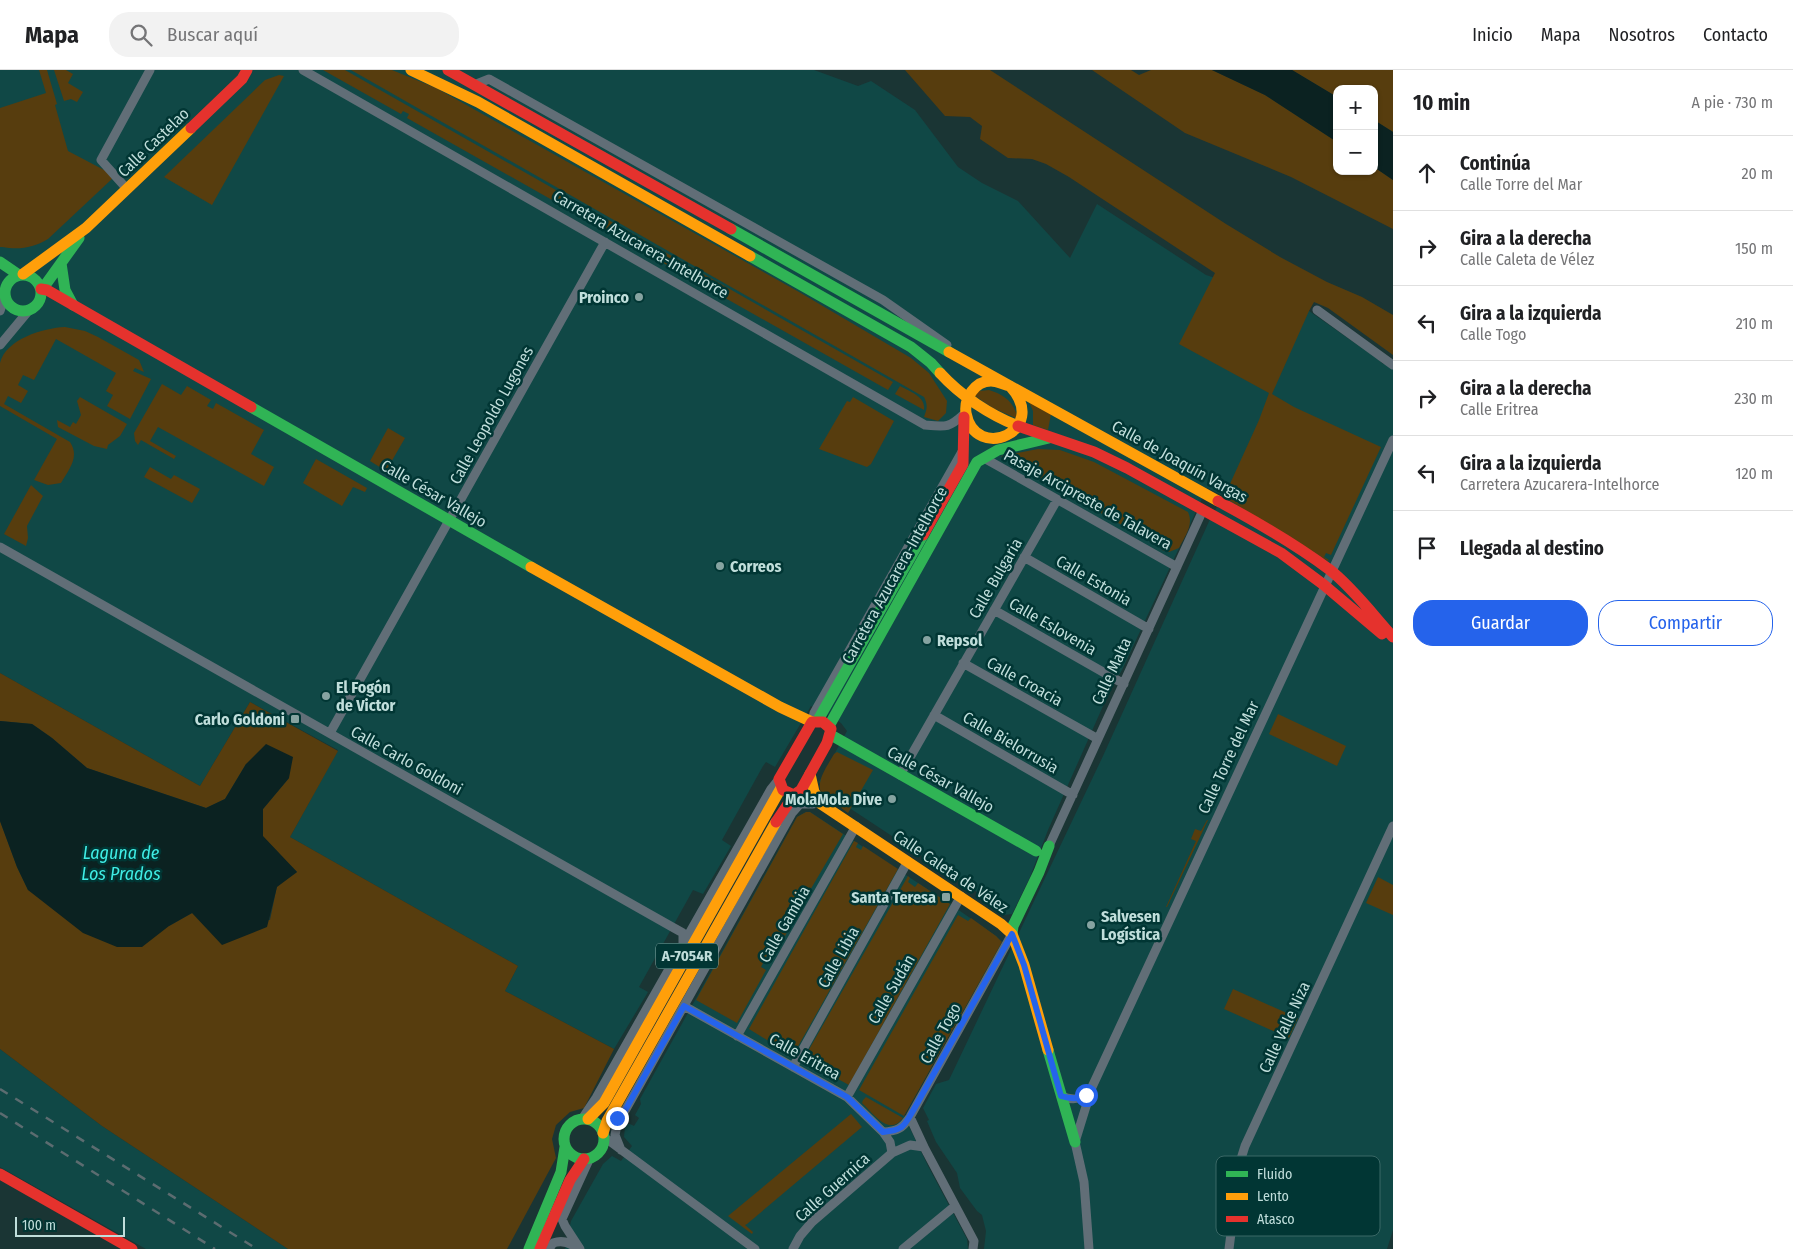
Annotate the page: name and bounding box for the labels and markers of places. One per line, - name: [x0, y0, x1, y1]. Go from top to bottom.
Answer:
- place label: Proinco: [579, 288, 629, 307]
- marker: Proinco: [633, 291, 645, 303]
- place label: Correos: [730, 557, 782, 576]
- marker: Correos: [714, 560, 726, 572]
- place label: Repsol: [937, 631, 983, 650]
- marker: Repsol: [921, 634, 933, 646]
- place label: El Fogón de Victor: [336, 678, 396, 715]
- marker: El Fogón de Victor: [320, 690, 332, 702]
- place label: Carlo Goldoni: [195, 710, 285, 729]
- marker: Carlo Goldoni: [289, 713, 301, 725]
- place label: MolaMola Dive: [785, 790, 882, 809]
- marker: MolaMola Dive: [886, 793, 898, 805]
- place label: Santa Teresa: [851, 888, 936, 907]
- marker: Santa Teresa: [940, 891, 952, 903]
- place label: Salvesen Logística: [1101, 907, 1160, 944]
- marker: Salvesen Logística: [1085, 919, 1097, 931]

